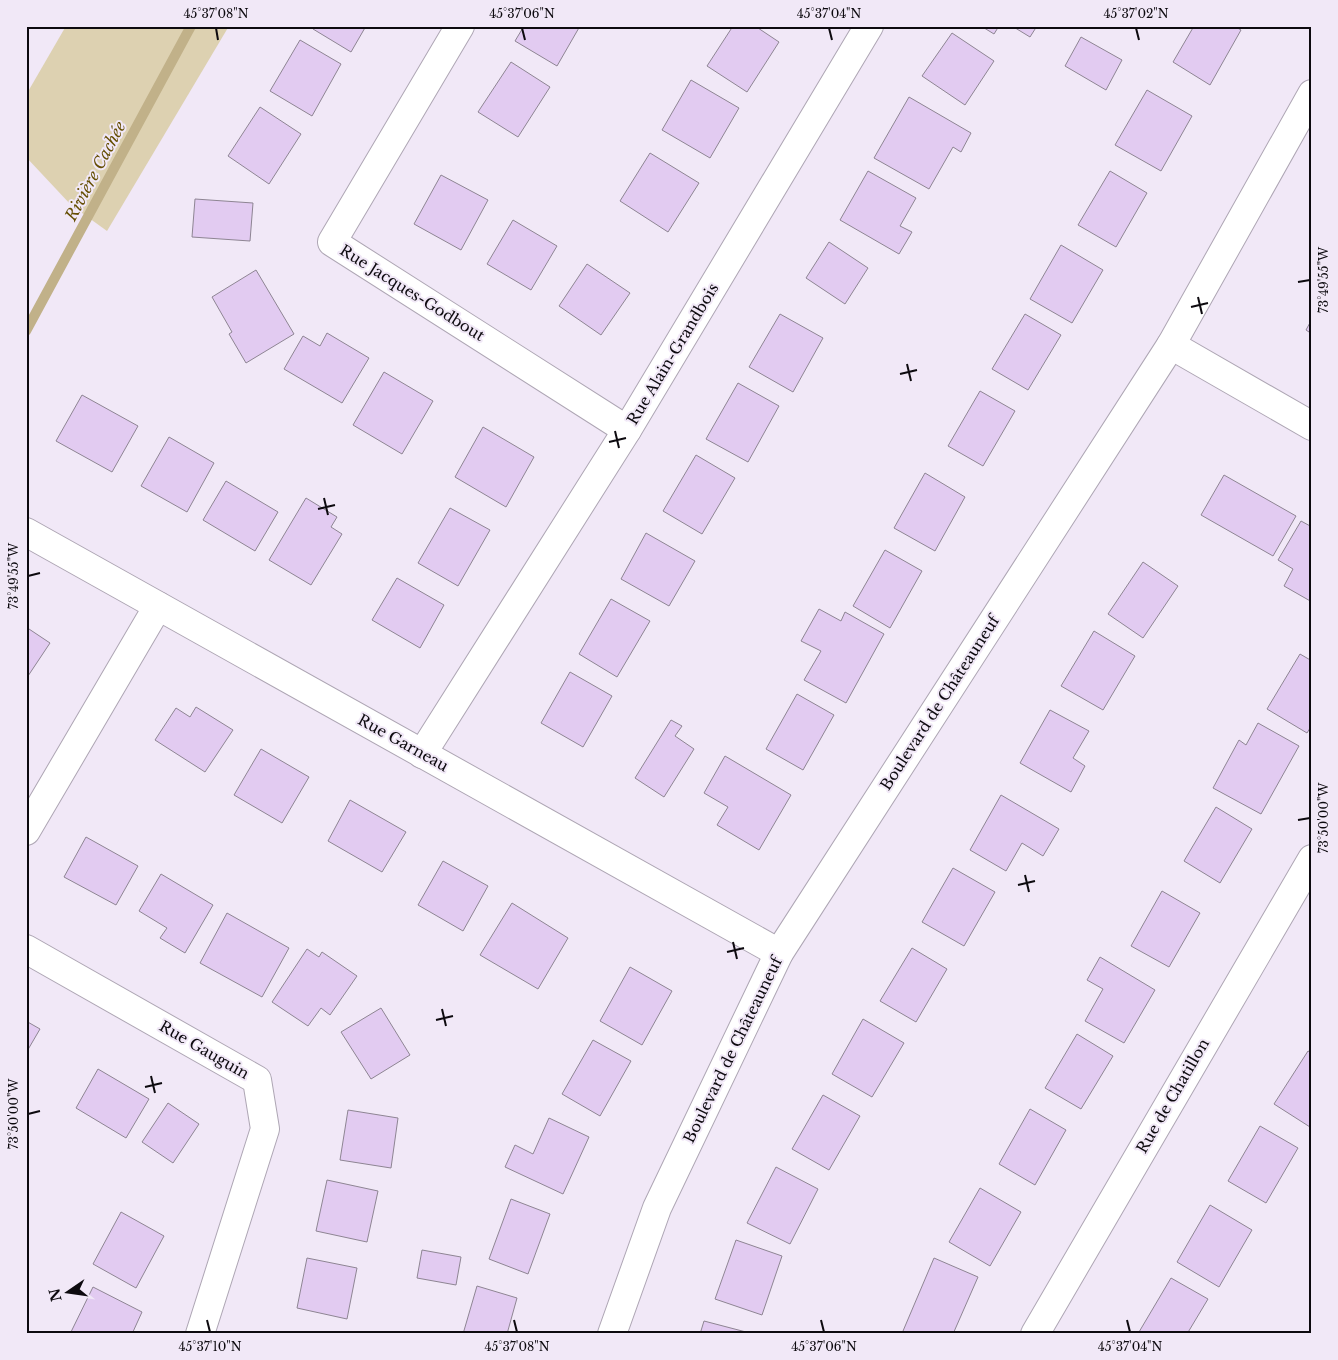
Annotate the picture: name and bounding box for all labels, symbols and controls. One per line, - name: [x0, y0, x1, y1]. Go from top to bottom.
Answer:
- text: 45°37'08"N: [183, 6, 249, 21]
- text: 45°37'06"N: [489, 6, 555, 21]
- text: 45°37'04"N: [797, 6, 861, 21]
- text: 45°37'02"N: [1103, 6, 1169, 21]
- water label: Rivière Cachée: [60, 117, 130, 225]
- street label: Rue Jacques-Godbout: [336, 240, 488, 345]
- text: 73°49'55"W: [1316, 246, 1331, 313]
- street label: Rue Alain-Grandbois: [623, 279, 722, 428]
- text: 73°49'55"W: [6, 542, 21, 609]
- street label: Boulevard de Châteauneuf: [876, 610, 1004, 794]
- street label: Rue Garneau: [355, 710, 452, 775]
- text: 73°50'00"W: [1316, 782, 1331, 853]
- street label: Boulevard de Châteauneuf: [679, 952, 787, 1146]
- street label: Rue Gauguin: [156, 1016, 253, 1083]
- street label: Rue de Chatillon: [1132, 1035, 1213, 1156]
- text: 73°50'00"W: [6, 1078, 21, 1149]
- north arrow: [42, 1268, 92, 1318]
- text: N: [45, 1286, 66, 1303]
- text: 45°37'10"N: [178, 1339, 242, 1354]
- text: 45°37'08"N: [484, 1339, 550, 1354]
- text: 45°37'06"N: [791, 1339, 857, 1354]
- text: 45°37'04"N: [1098, 1339, 1162, 1354]

